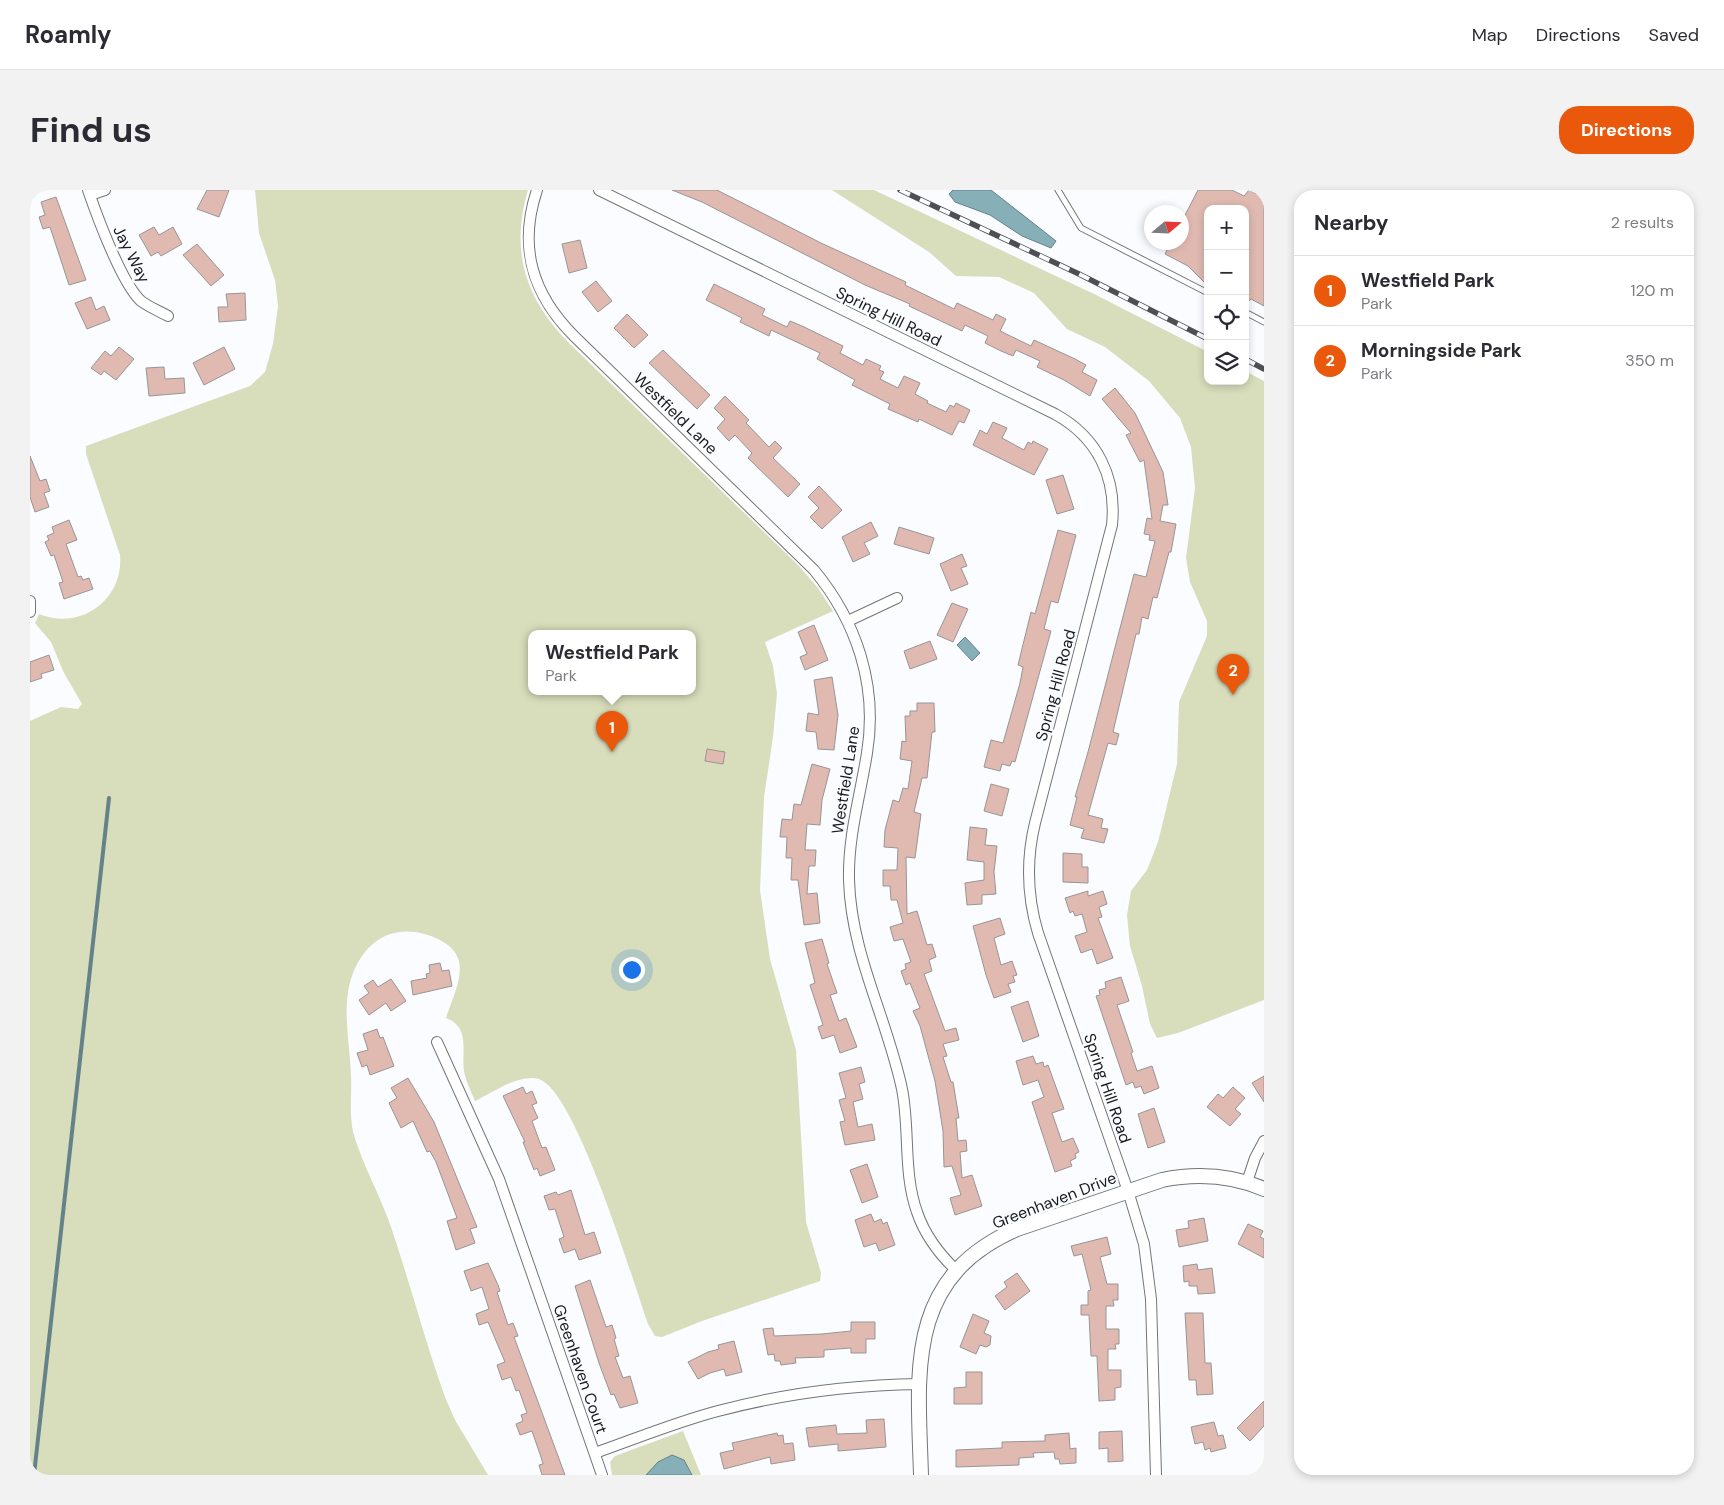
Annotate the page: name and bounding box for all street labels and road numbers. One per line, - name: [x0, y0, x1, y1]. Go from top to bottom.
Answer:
- street label: Jay Way: [108, 222, 155, 287]
- street label: Spring Hill Road: [833, 282, 945, 351]
- street label: Westfield Lane: [629, 368, 722, 459]
- street label: Spring Hill Road: [1030, 627, 1080, 743]
- street label: Westfield Lane: [827, 725, 864, 836]
- street label: Spring Hill Road: [1079, 1030, 1136, 1146]
- street label: Greenhaven Drive: [989, 1167, 1119, 1234]
- street label: Greenhaven Court: [549, 1302, 613, 1437]

